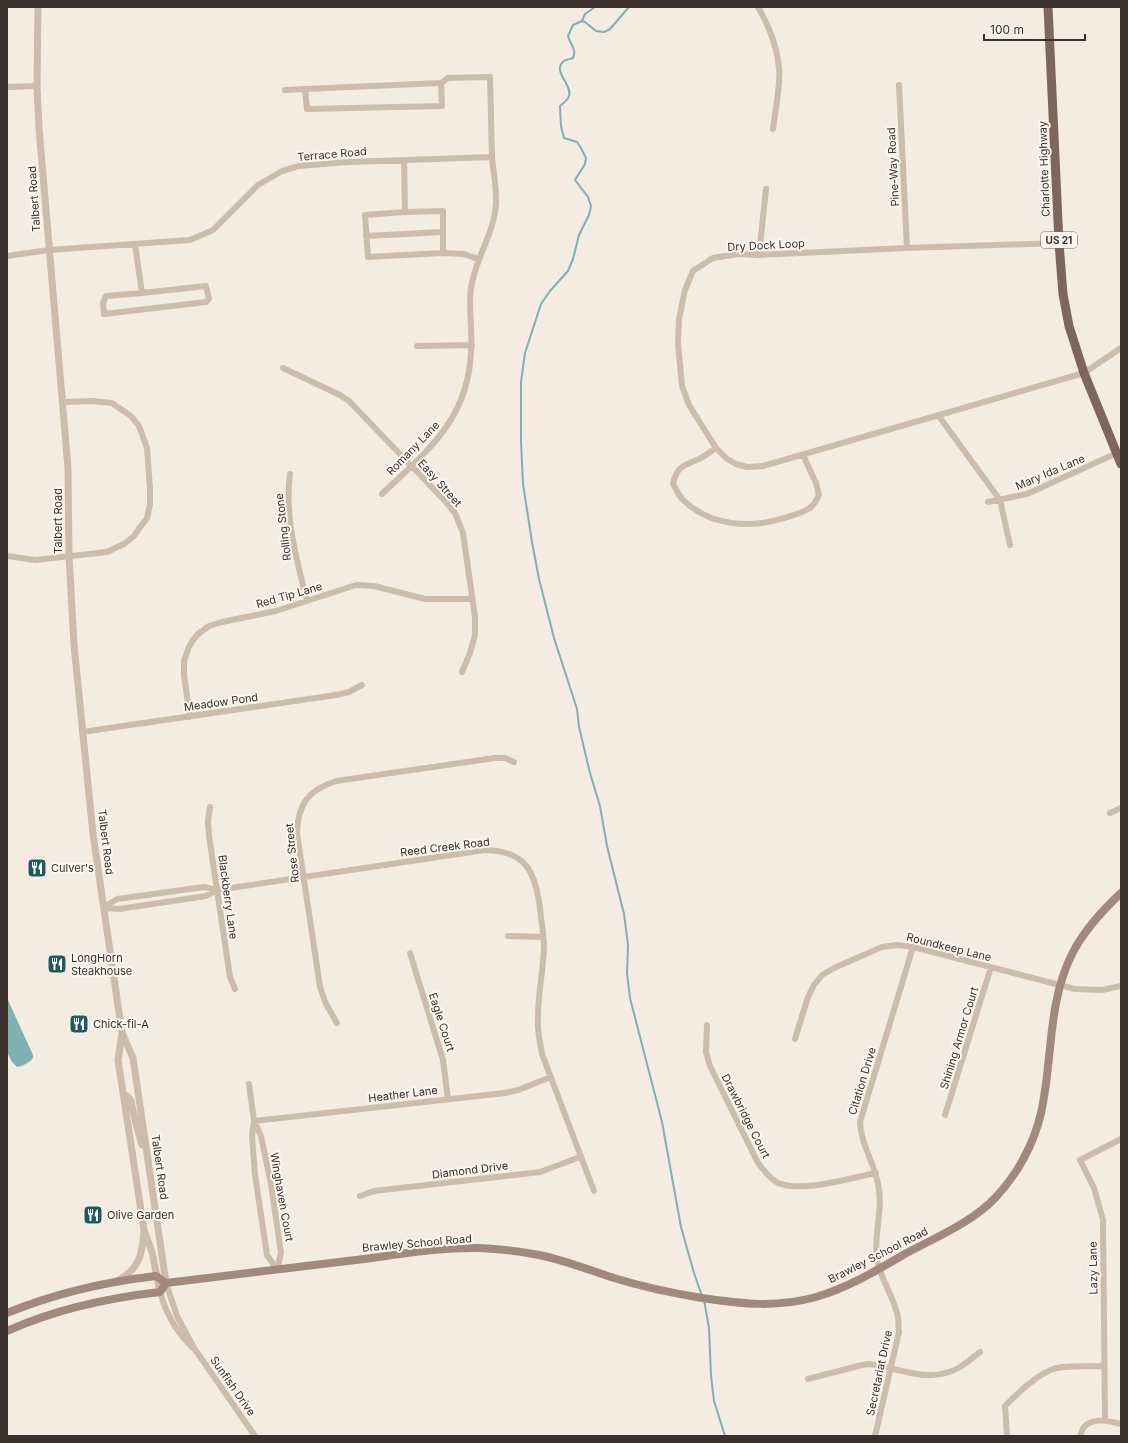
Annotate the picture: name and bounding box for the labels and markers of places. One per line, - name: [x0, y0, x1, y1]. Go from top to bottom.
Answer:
- restaurant icon: Culver's: [26, 857, 48, 879]
- place label: Culver's: [51, 861, 94, 875]
- place label: LongHorn Steakhouse: [71, 951, 132, 978]
- restaurant icon: LongHorn Steakhouse: [46, 953, 68, 975]
- restaurant icon: Chick-fil-A: [68, 1013, 90, 1035]
- place label: Chick-fil-A: [93, 1017, 149, 1031]
- restaurant icon: Olive Garden: [82, 1204, 104, 1226]
- place label: Olive Garden: [107, 1208, 174, 1222]

